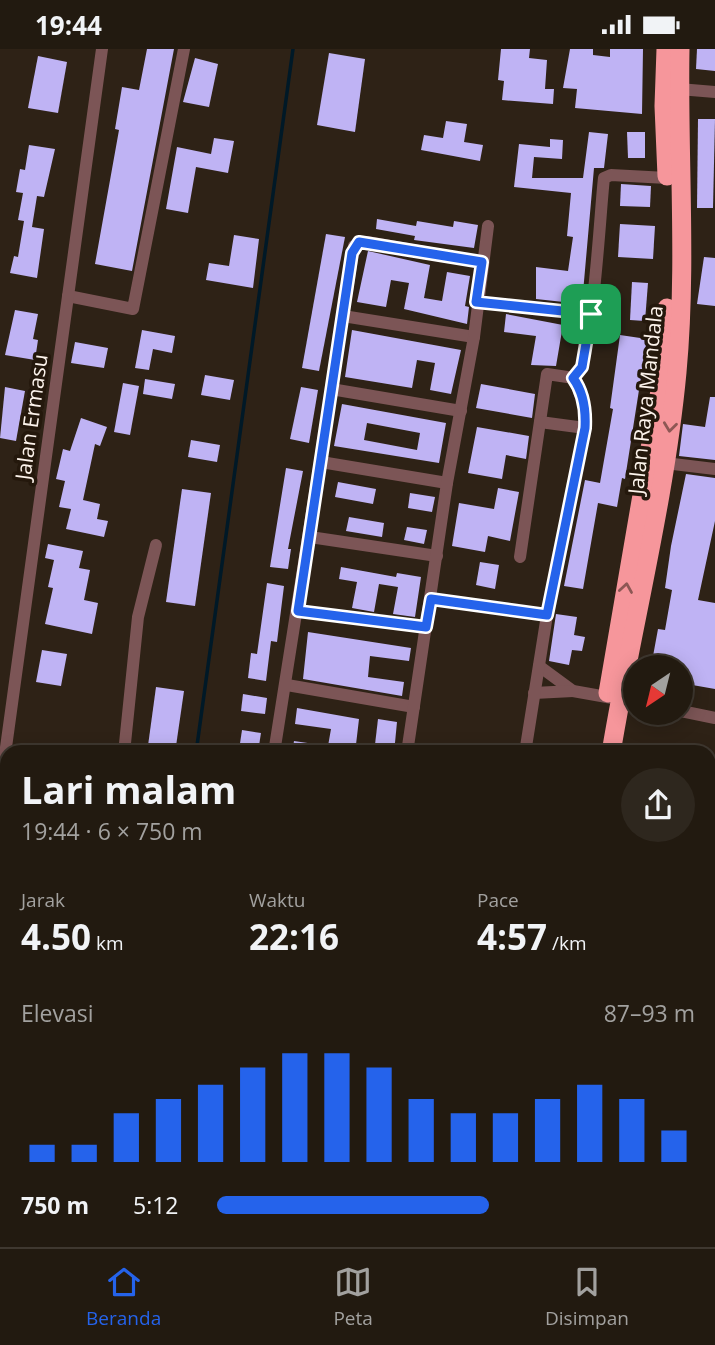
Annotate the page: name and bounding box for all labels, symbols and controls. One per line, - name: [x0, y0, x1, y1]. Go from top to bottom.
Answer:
- text: 19:44: [35, 7, 102, 43]
- pin: [561, 284, 621, 344]
- icon: arrive: [572, 295, 610, 333]
- street label: Jalan Raya Mandala: [621, 304, 669, 498]
- street label: Jalan Ermasu: [8, 352, 54, 484]
- one-way arrow: [662, 421, 677, 433]
- one-way arrow: [618, 583, 633, 594]
- north arrow: [623, 655, 693, 725]
- map controls: [623, 655, 693, 725]
- text: Lari malam: [21, 763, 236, 815]
- button: share: [621, 768, 695, 842]
- text: 19:44 · 6 × 750 m: [21, 815, 203, 847]
- text: Jarak: [21, 887, 65, 913]
- text: Waktu: [249, 887, 306, 913]
- text: Pace: [477, 887, 519, 913]
- text: 4.50: [21, 913, 91, 960]
- text: 22:16: [249, 913, 339, 960]
- text: 4:57: [477, 913, 547, 960]
- text: km: [91, 930, 124, 956]
- text: /km: [547, 930, 587, 956]
- text: Elevasi: [21, 997, 94, 1029]
- text: 87–93 m: [604, 997, 695, 1029]
- text: 750 m: [21, 1189, 89, 1221]
- text: 5:12: [133, 1189, 179, 1221]
- tab: Beranda: [86, 1263, 161, 1331]
- tab: Peta: [333, 1263, 373, 1331]
- tab: Disimpan: [545, 1263, 629, 1331]

